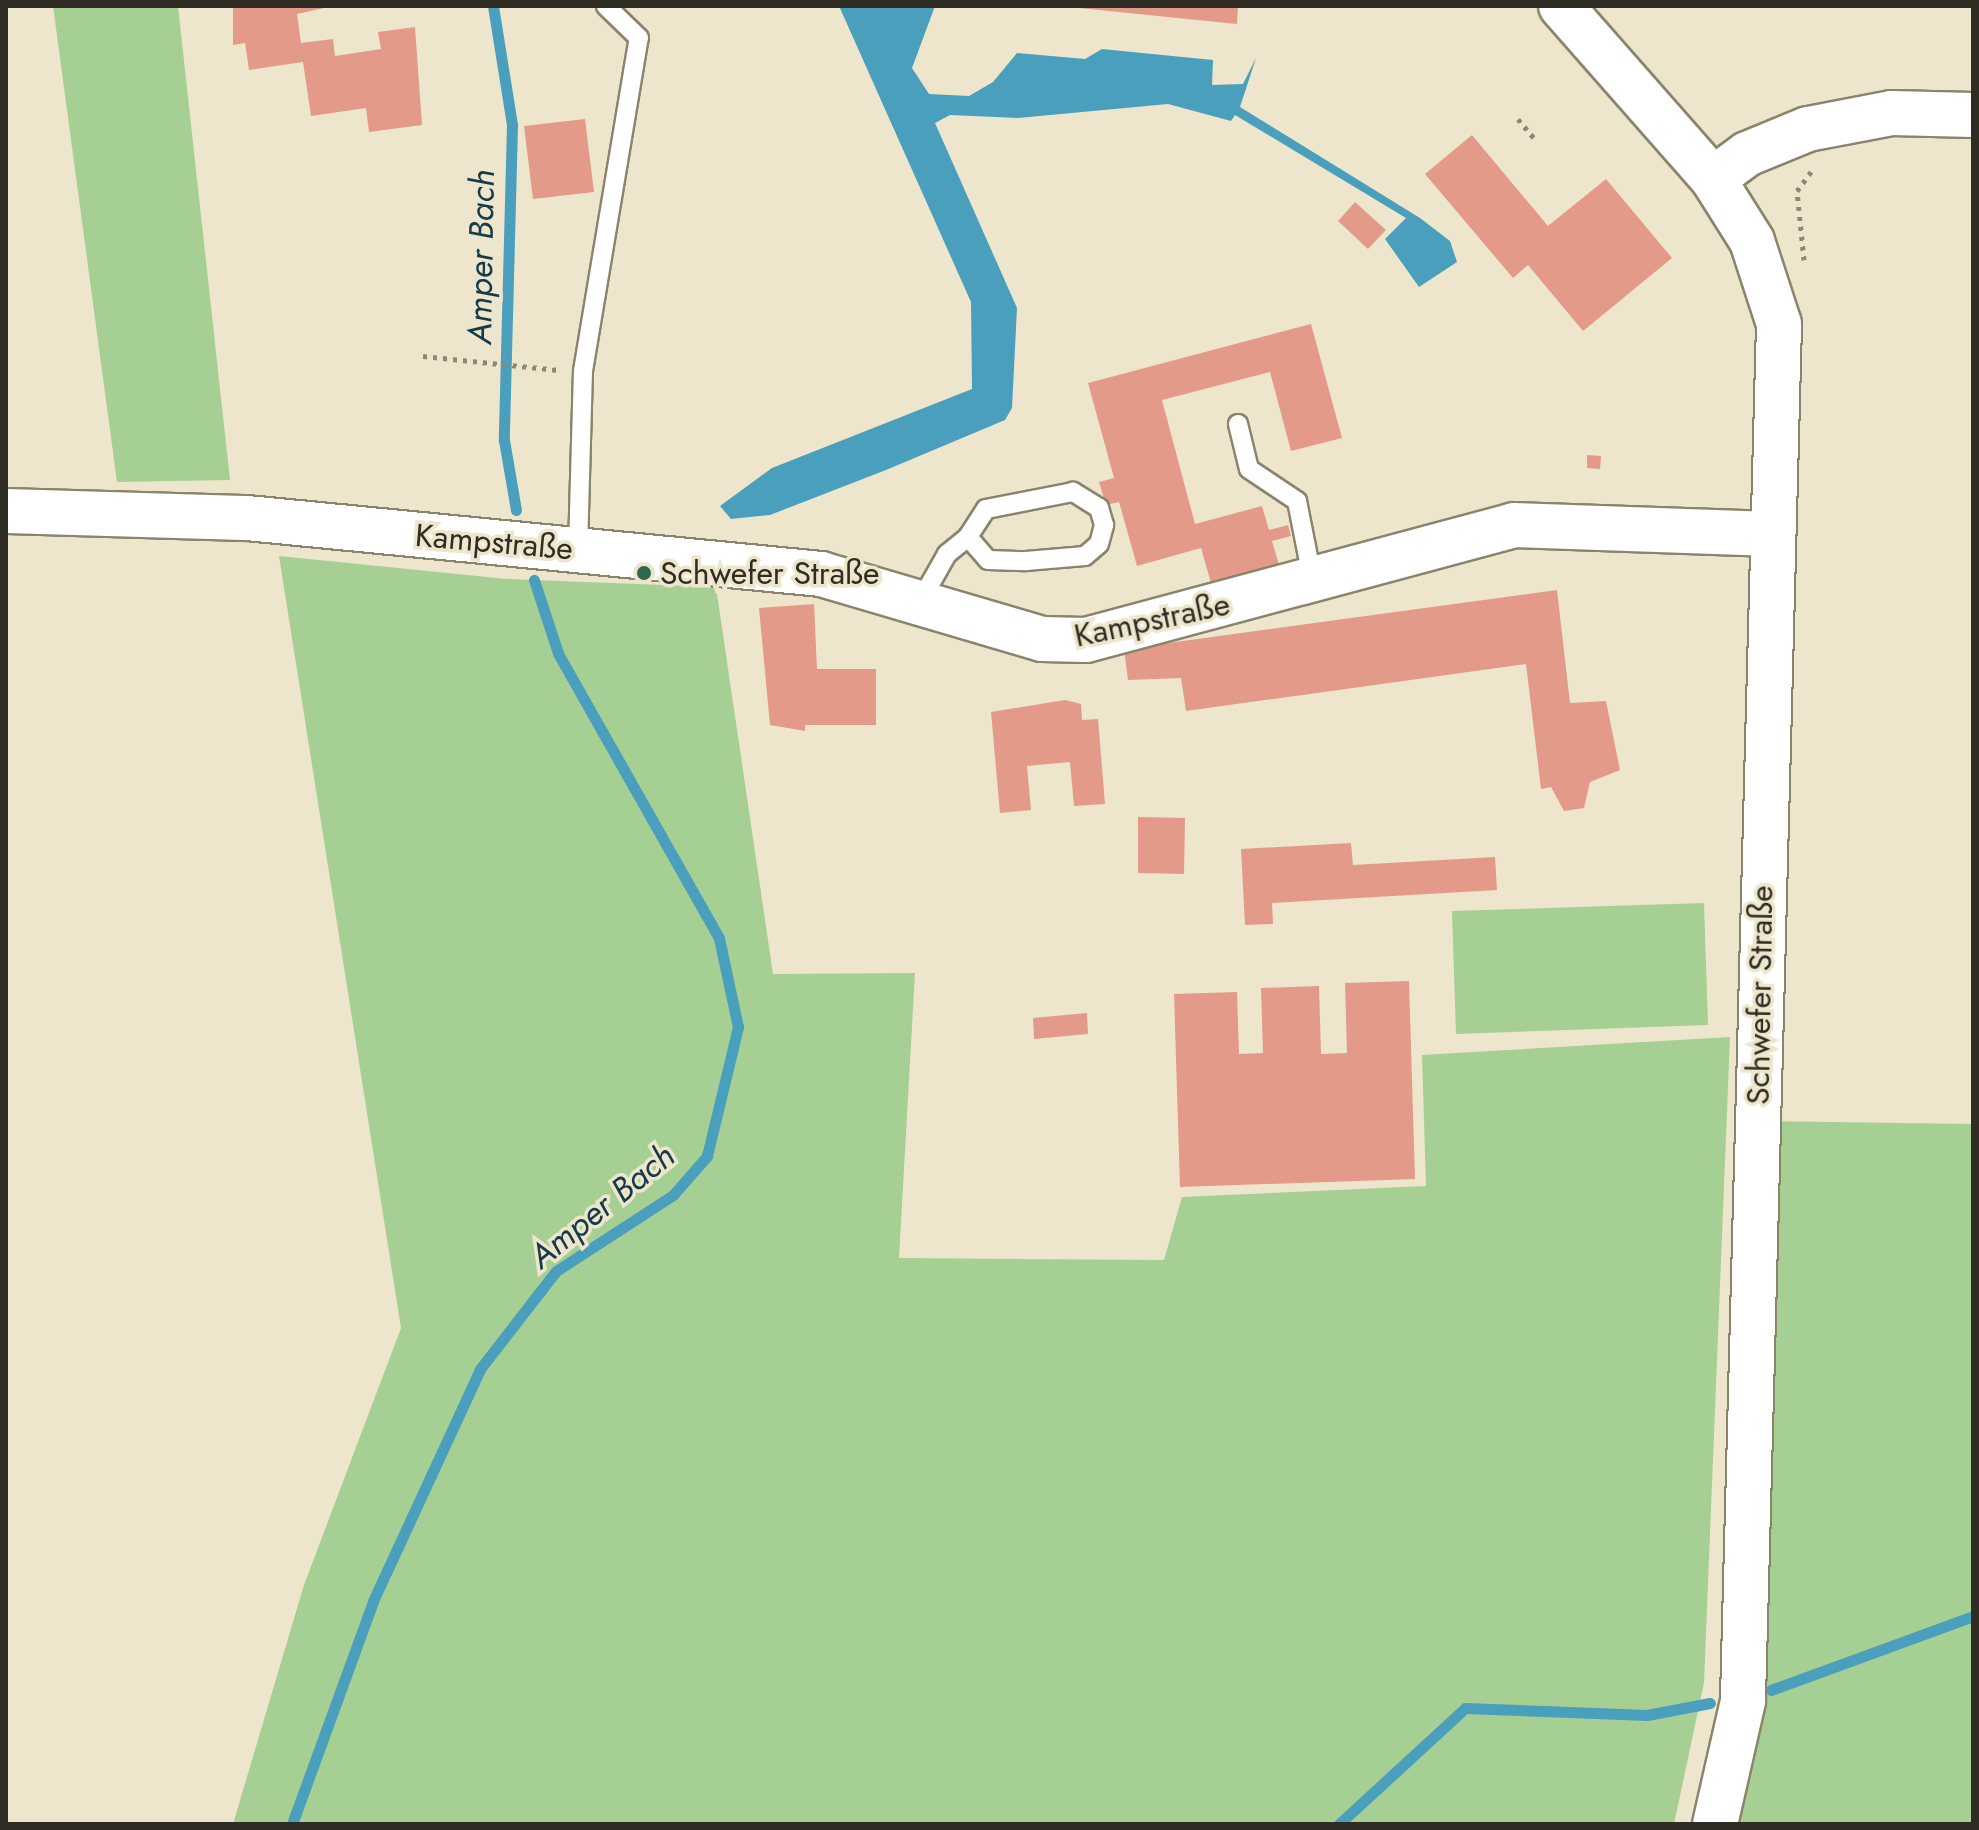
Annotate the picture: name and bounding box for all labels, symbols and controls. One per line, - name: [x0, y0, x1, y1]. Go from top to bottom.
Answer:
- water label: Amper Bach: [459, 169, 503, 345]
- street label: Kampstraße: [414, 516, 574, 568]
- place label: Schwefer Straße: [660, 554, 880, 592]
- marker: Schwefer Straße: [635, 564, 653, 582]
- street label: Kampstraße: [1071, 585, 1233, 655]
- street label: Schwefer Straße: [1739, 885, 1781, 1105]
- water label: Amper Bach: [521, 1135, 683, 1277]

